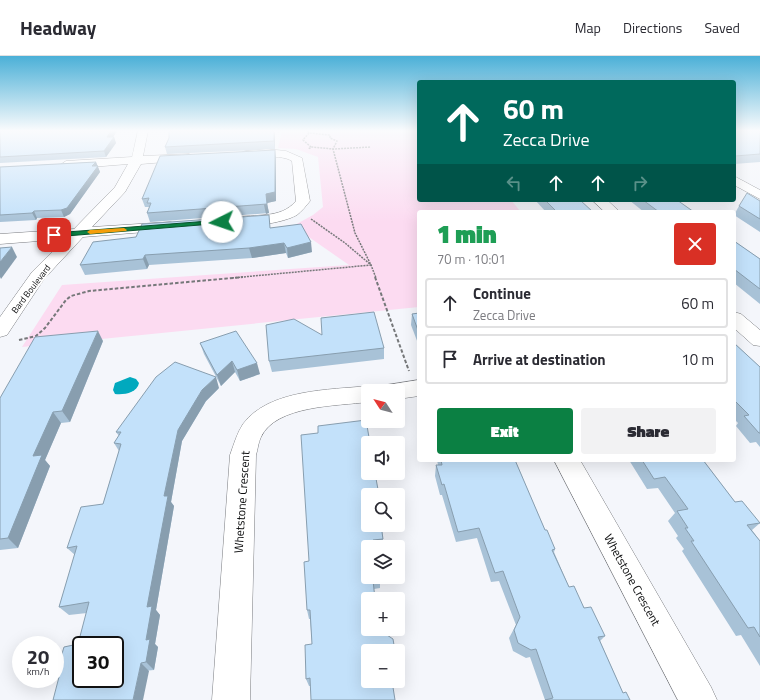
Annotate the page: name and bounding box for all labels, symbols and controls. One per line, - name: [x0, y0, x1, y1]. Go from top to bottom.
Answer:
- text: Headway: [20, 13, 96, 42]
- text: Map: [575, 17, 601, 38]
- text: Directions: [623, 17, 682, 38]
- text: Saved: [704, 17, 740, 38]
- text: 60 m: [503, 87, 564, 130]
- icon: ahead: [437, 96, 489, 148]
- text: Zecca Drive: [503, 126, 590, 153]
- icon: left: [503, 172, 525, 194]
- icon: ahead: [545, 172, 567, 194]
- icon: ahead: [587, 172, 609, 194]
- icon: right: [629, 172, 651, 194]
- position arrow: [201, 201, 243, 243]
- text: 1 min: [437, 216, 497, 252]
- pin: [37, 218, 71, 252]
- button: close: [674, 223, 716, 265]
- icon: arrive: [43, 224, 65, 246]
- text: 70 m · 10:01: [437, 249, 506, 269]
- street label: Bard Boulevard: [8, 261, 53, 316]
- text: Continue: [473, 282, 531, 305]
- icon: ahead: [439, 292, 461, 314]
- text: 60 m: [681, 292, 714, 315]
- text: Zecca Drive: [473, 305, 535, 325]
- icon: arrive: [439, 348, 461, 370]
- text: Arrive at destination: [473, 348, 606, 371]
- text: 10 m: [681, 348, 714, 371]
- north arrow: [361, 384, 405, 428]
- map controls: [361, 384, 405, 688]
- button: Exit: [437, 408, 573, 454]
- button: Share: [581, 408, 716, 454]
- button: sound: [361, 436, 405, 480]
- street label: Whetstone Crescent: [228, 449, 255, 554]
- button: search: [361, 488, 405, 532]
- street label: Whetstone Crescent: [599, 530, 666, 630]
- button: layers: [361, 540, 405, 584]
- button: +: [361, 592, 405, 636]
- speed limit sign: 30: [72, 636, 124, 688]
- text: 20: [27, 641, 49, 672]
- button: −: [361, 644, 405, 688]
- text: km/h: [27, 664, 49, 679]

